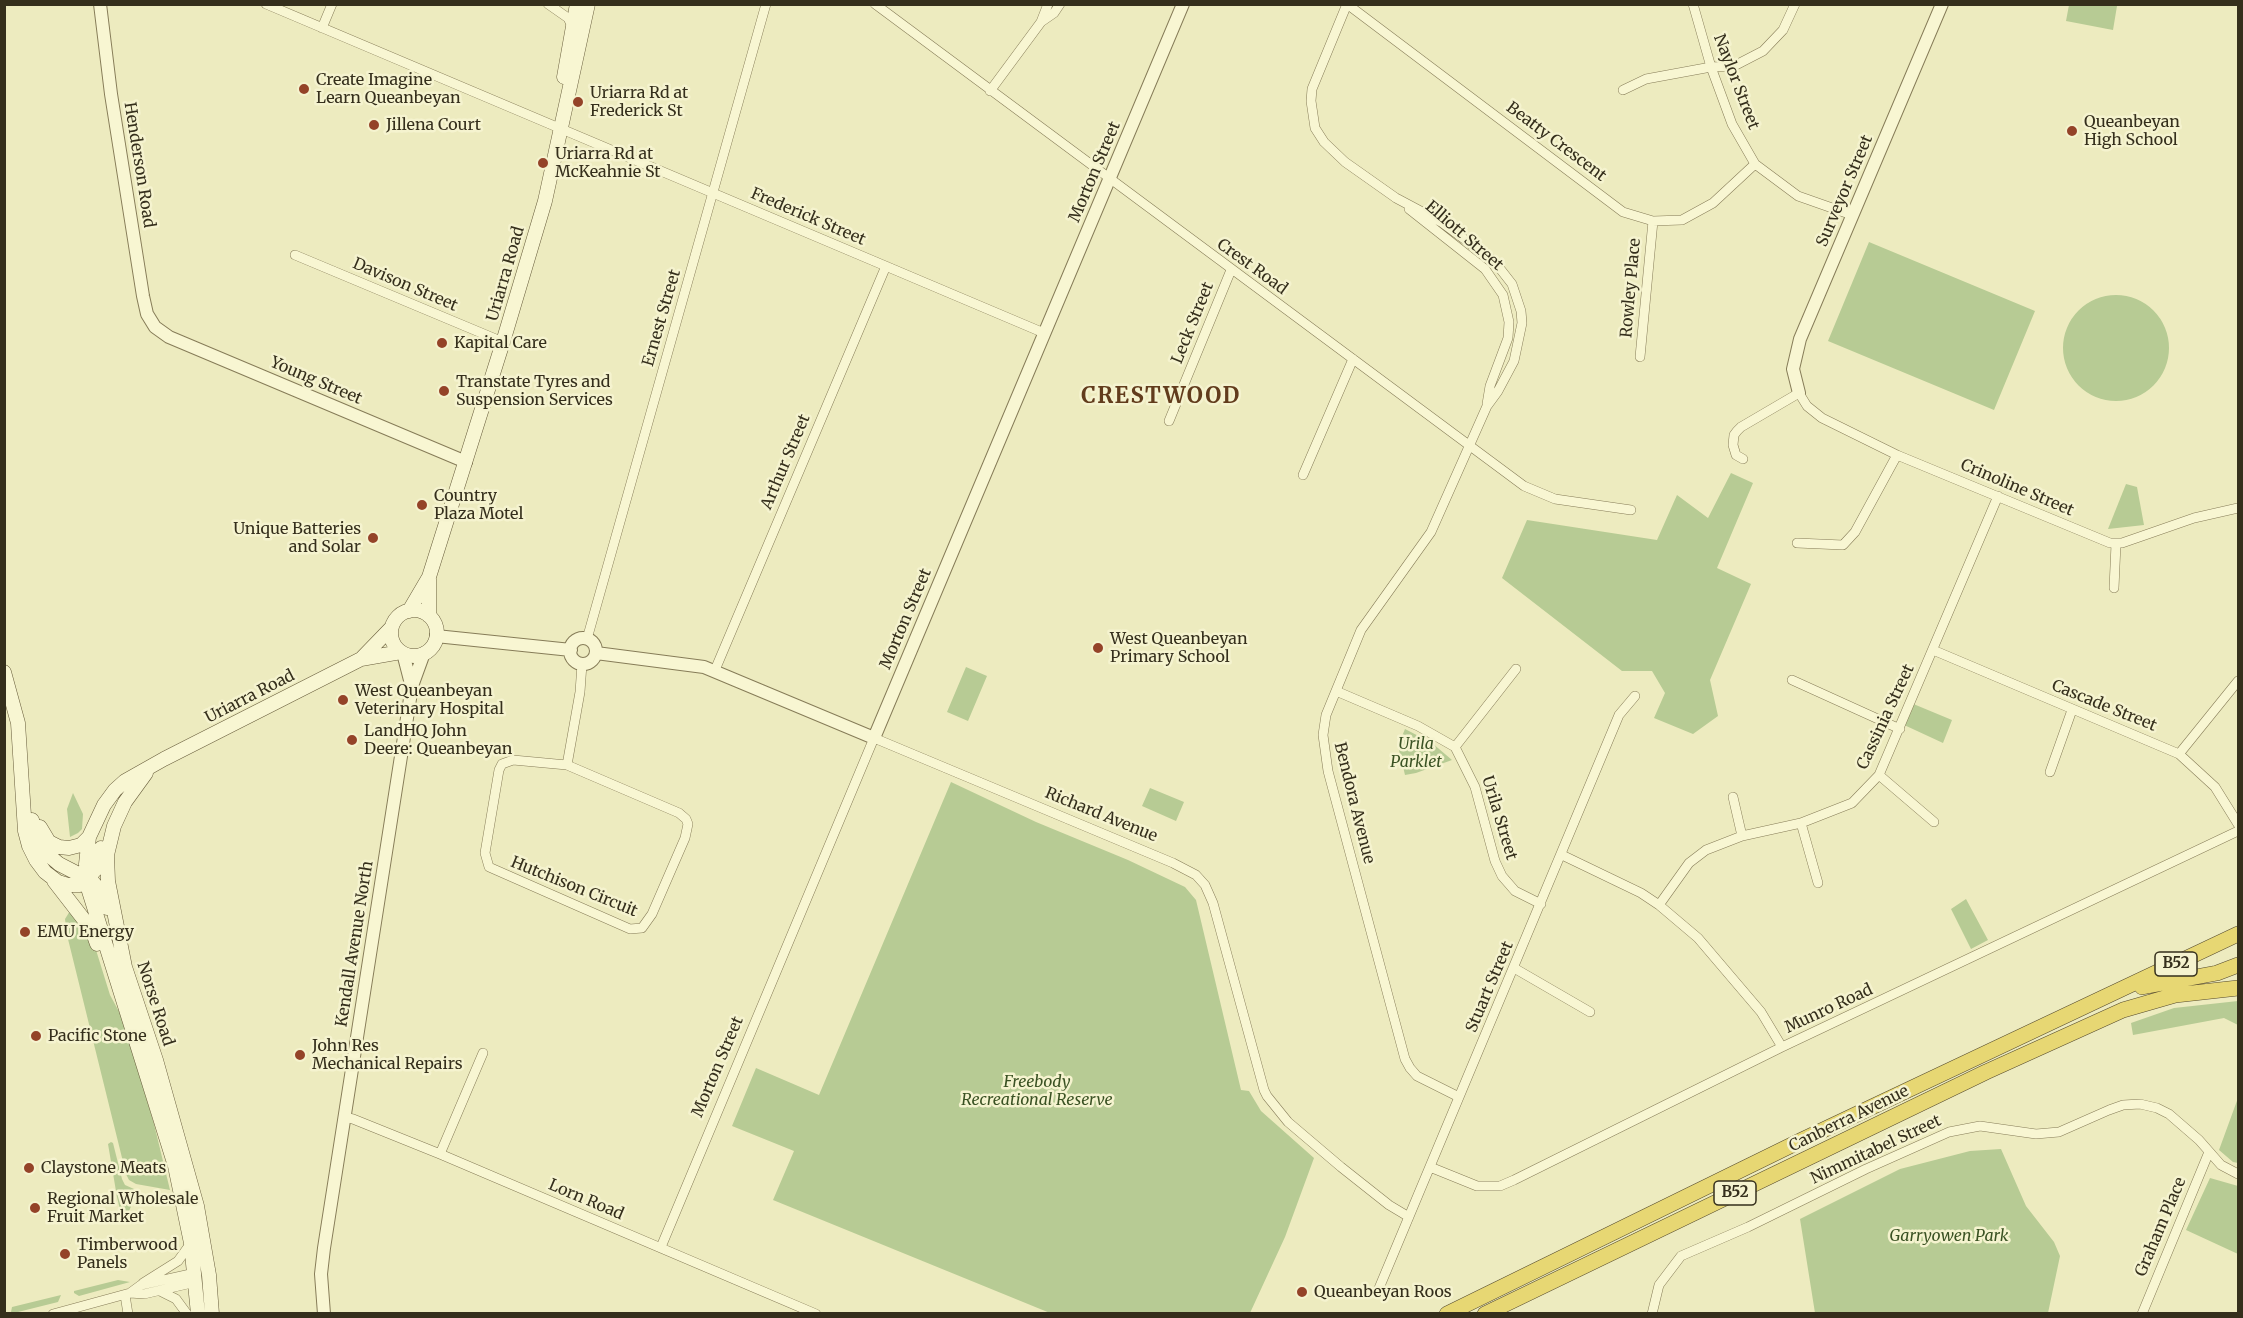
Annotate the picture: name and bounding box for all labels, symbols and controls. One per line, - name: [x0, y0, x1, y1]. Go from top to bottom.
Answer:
- street label: Naylor Street: [1709, 32, 1763, 132]
- place label: Create Imagine Learn Queanbeyan: [316, 70, 461, 108]
- marker: Create Imagine Learn Queanbeyan: [297, 82, 311, 96]
- place label: Uriarra Rd at Frederick St: [590, 83, 688, 121]
- marker: Uriarra Rd at Frederick St: [571, 95, 585, 109]
- street label: Beatty Crescent: [1502, 98, 1610, 186]
- street label: Henderson Road: [120, 101, 158, 229]
- place label: Queanbeyan High School: [2084, 112, 2180, 150]
- place label: Jillena Court: [386, 115, 481, 135]
- marker: Jillena Court: [367, 118, 381, 132]
- street label: Morton Street: [1065, 119, 1125, 225]
- marker: Queanbeyan High School: [2065, 124, 2079, 138]
- street label: Surveyor Street: [1813, 132, 1877, 250]
- place label: Uriarra Rd at McKeahnie St: [555, 144, 661, 182]
- marker: Uriarra Rd at McKeahnie St: [536, 156, 550, 170]
- street label: Frederick Street: [748, 184, 868, 250]
- street label: Elliott Street: [1421, 197, 1507, 275]
- street label: Uriarra Road: [483, 224, 529, 324]
- street label: Crest Road: [1213, 235, 1291, 299]
- street label: Rowley Place: [1617, 237, 1645, 339]
- street label: Davison Street: [350, 254, 460, 316]
- street label: Ernest Street: [639, 267, 685, 369]
- street label: Leck Street: [1168, 279, 1218, 367]
- place label: Kapital Care: [454, 333, 547, 353]
- marker: Kapital Care: [435, 336, 449, 350]
- street label: Young Street: [267, 353, 365, 409]
- place label: Transtate Tyres and Suspension Services: [456, 372, 613, 410]
- marker: Transtate Tyres and Suspension Services: [437, 384, 451, 398]
- district label: CRESTWOOD: [1081, 384, 1241, 410]
- street label: Arthur Street: [757, 411, 815, 513]
- street label: Crinoline Street: [1957, 455, 2077, 521]
- place label: Country Plaza Motel: [434, 486, 523, 524]
- marker: Country Plaza Motel: [415, 498, 429, 512]
- place label: Unique Batteries and Solar: [233, 519, 361, 557]
- marker: Unique Batteries and Solar: [366, 531, 380, 545]
- street label: Morton Street: [876, 566, 936, 672]
- place label: West Queanbeyan Primary School: [1110, 629, 1247, 667]
- marker: West Queanbeyan Primary School: [1091, 641, 1105, 655]
- street label: Cassinia Street: [1853, 661, 1919, 773]
- street label: Uriarra Road: [202, 666, 298, 728]
- street label: Cascade Street: [2049, 676, 2159, 736]
- place label: West Queanbeyan Veterinary Hospital: [355, 681, 504, 719]
- marker: West Queanbeyan Veterinary Hospital: [336, 693, 350, 707]
- place label: LandHQ John Deere: Queanbeyan: [364, 721, 512, 759]
- marker: LandHQ John Deere: Queanbeyan: [345, 733, 359, 747]
- park label: Urila Parklet: [1390, 734, 1442, 772]
- street label: Bendora Avenue: [1330, 740, 1378, 866]
- street label: Urila Street: [1477, 774, 1521, 862]
- street label: Richard Avenue: [1042, 784, 1160, 846]
- street label: Hutchison Circuit: [508, 853, 640, 921]
- street label: Kendall Avenue North: [332, 860, 378, 1028]
- place label: EMU Energy: [37, 922, 134, 942]
- marker: EMU Energy: [18, 925, 32, 939]
- street label: Stuart Street: [1462, 938, 1518, 1036]
- road number: B52: [2155, 952, 2197, 976]
- street label: Norse Road: [132, 959, 178, 1049]
- street label: Munro Road: [1782, 980, 1876, 1038]
- street label: Morton Street: [688, 1014, 748, 1120]
- place label: Pacific Stone: [48, 1026, 147, 1046]
- marker: Pacific Stone: [29, 1029, 43, 1043]
- place label: John Res Mechanical Repairs: [312, 1036, 463, 1074]
- marker: John Res Mechanical Repairs: [293, 1048, 307, 1062]
- park label: Freebody Recreational Reserve: [961, 1072, 1113, 1110]
- street label: Canberra Avenue: [1786, 1082, 1912, 1156]
- street label: Nimmitabel Street: [1808, 1111, 1944, 1189]
- place label: Claystone Meats: [41, 1158, 166, 1178]
- marker: Claystone Meats: [22, 1161, 36, 1175]
- street label: Graham Place: [2132, 1175, 2190, 1279]
- street label: Lorn Road: [546, 1176, 626, 1224]
- road number: B52: [1714, 1181, 1756, 1205]
- place label: Regional Wholesale Fruit Market: [47, 1189, 198, 1227]
- marker: Regional Wholesale Fruit Market: [28, 1201, 42, 1215]
- park label: Garryowen Park: [1889, 1226, 2009, 1246]
- place label: Timberwood Panels: [77, 1235, 178, 1273]
- marker: Timberwood Panels: [58, 1247, 72, 1261]
- place label: Queanbeyan Roos: [1314, 1282, 1452, 1302]
- marker: Queanbeyan Roos: [1295, 1285, 1309, 1299]

